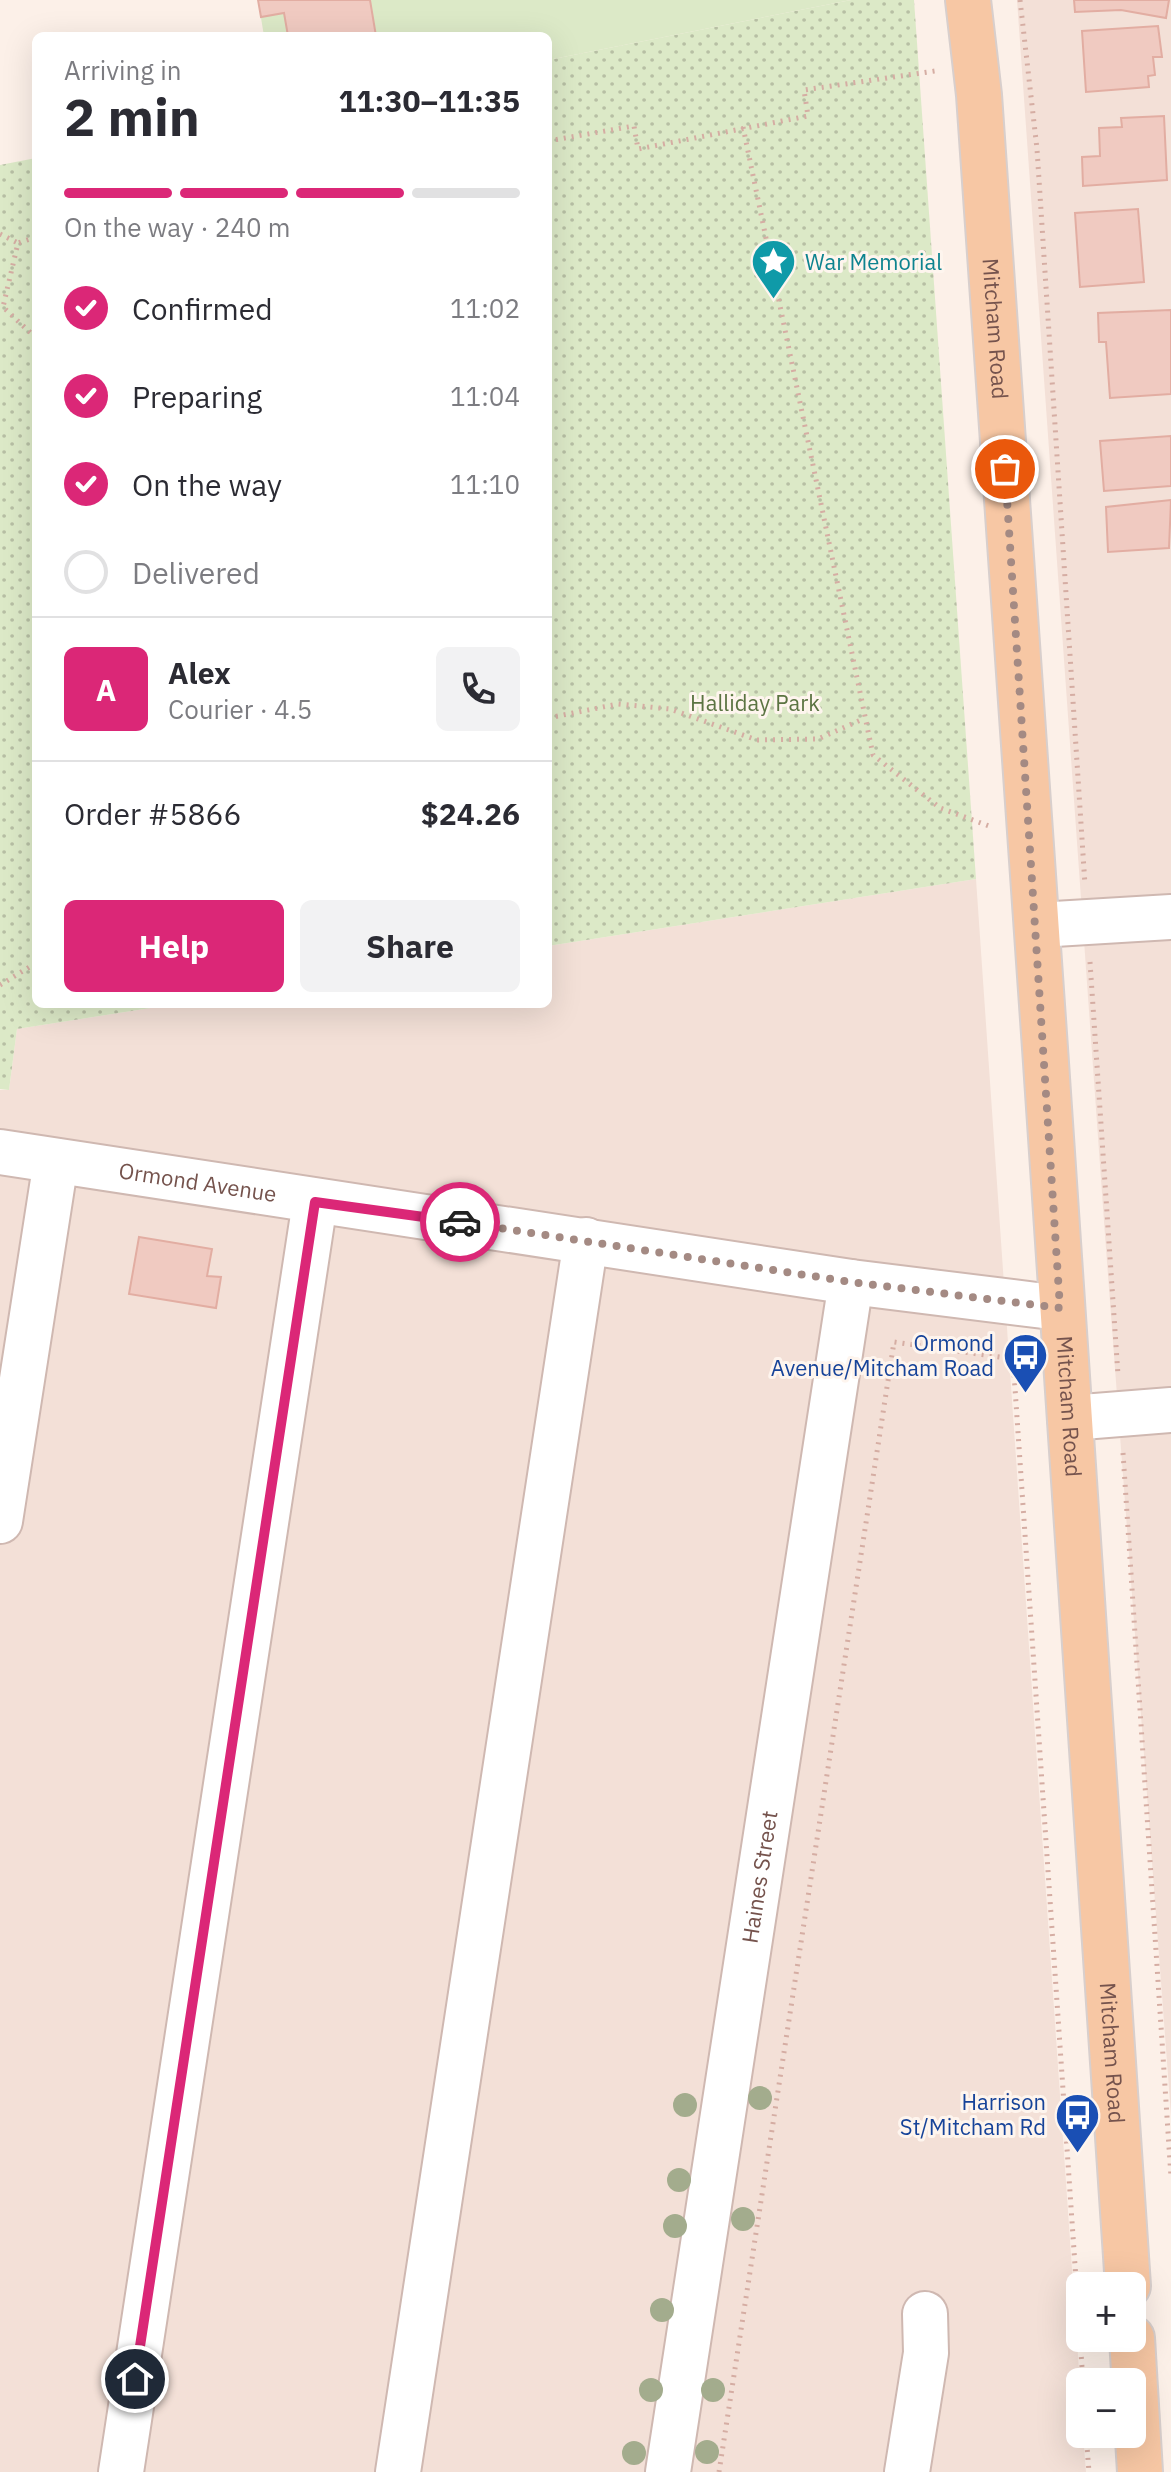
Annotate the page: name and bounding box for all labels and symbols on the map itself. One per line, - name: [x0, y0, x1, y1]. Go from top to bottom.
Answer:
- place icon: War Memorial: [750, 238, 798, 301]
- place label: War Memorial: [805, 247, 942, 276]
- street label: Mitcham Road: [977, 257, 1015, 400]
- pin: [971, 435, 1039, 503]
- park label: Halliday Park: [690, 688, 820, 717]
- street label: Ormond Avenue: [117, 1155, 279, 1208]
- courier: [420, 1182, 500, 1262]
- place label: Ormond Avenue/Mitcham Road: [771, 1328, 994, 1382]
- bus stop icon: Ormond Avenue/Mitcham Road: [1001, 1332, 1049, 1395]
- street label: Mitcham Road: [1050, 1335, 1089, 1478]
- street label: Haines Street: [735, 1809, 784, 1945]
- street label: Mitcham Road: [1094, 1981, 1132, 2124]
- place label: Harrison St/Mitcham Rd: [900, 2087, 1046, 2141]
- bus stop icon: Harrison St/Mitcham Rd: [1053, 2091, 1101, 2154]
- pin: [101, 2345, 169, 2413]

